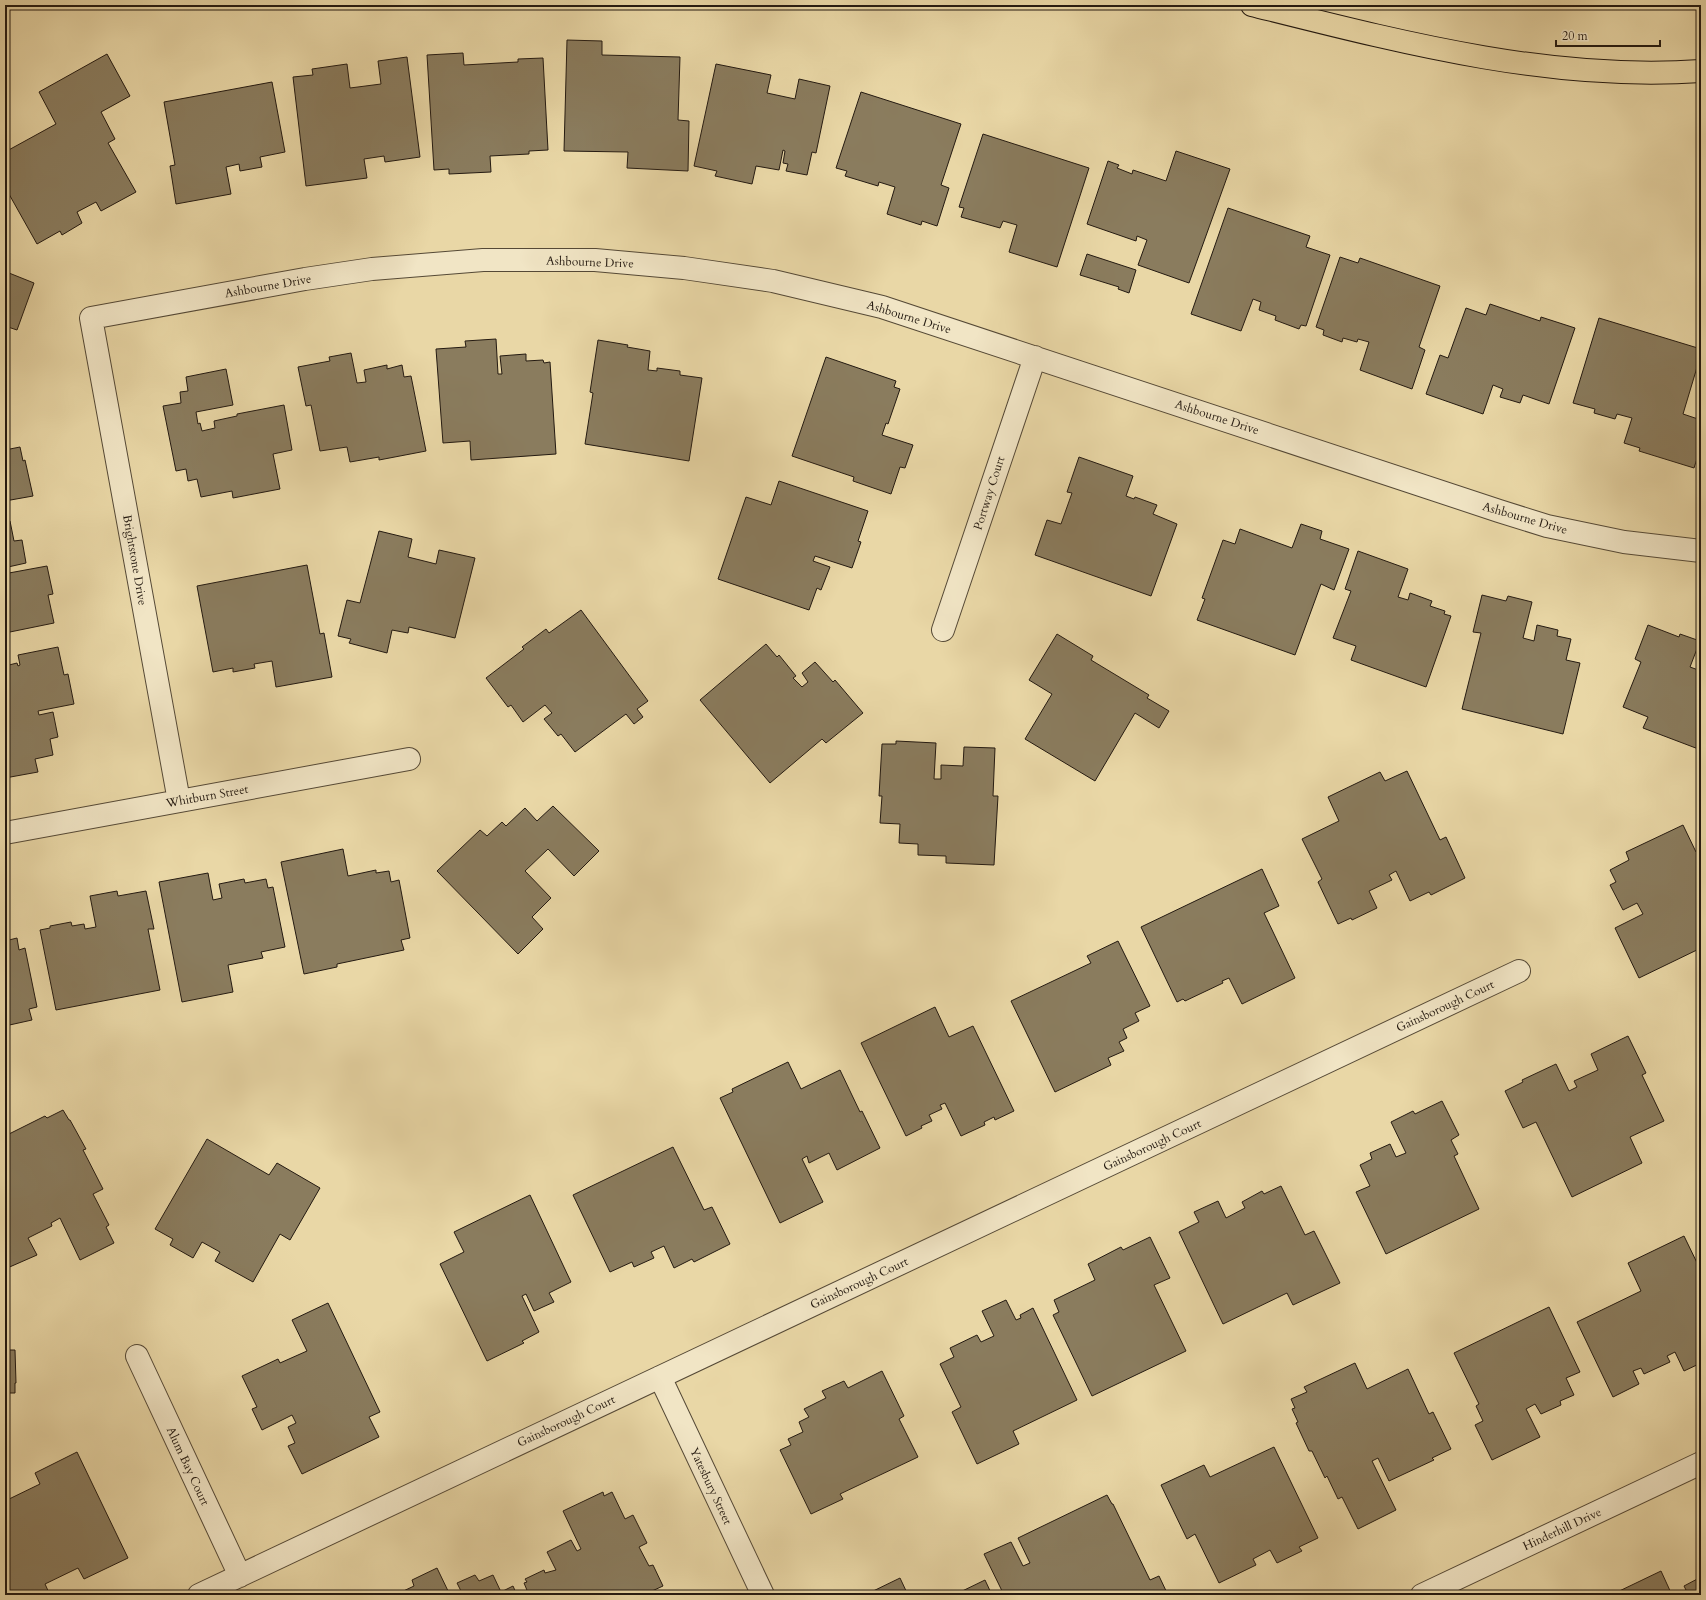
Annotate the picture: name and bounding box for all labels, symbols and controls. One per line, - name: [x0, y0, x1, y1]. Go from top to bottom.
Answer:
- scale bar: [1556, 22, 1660, 48]
- text: 20 m: [1562, 28, 1589, 44]
- street label: Ashbourne Drive: [546, 252, 634, 272]
- street label: Ashbourne Drive: [224, 271, 312, 301]
- street label: Ashbourne Drive: [865, 297, 953, 337]
- street label: Ashbourne Drive: [1173, 396, 1261, 438]
- street label: Portway Court: [970, 454, 1008, 532]
- street label: Ashbourne Drive: [1481, 498, 1569, 538]
- street label: Brightstone Drive: [119, 513, 151, 607]
- street label: Whitburn Street: [164, 781, 250, 811]
- street label: Gainsborough Court: [1393, 976, 1497, 1036]
- street label: Gainsborough Court: [1100, 1115, 1204, 1175]
- street label: Gainsborough Court: [807, 1253, 911, 1313]
- street label: Gainsborough Court: [514, 1391, 618, 1451]
- street label: Alum Bay Court: [163, 1424, 213, 1508]
- street label: Yatesbury Street: [686, 1445, 736, 1527]
- street label: Hinderhill Drive: [1520, 1504, 1604, 1554]

